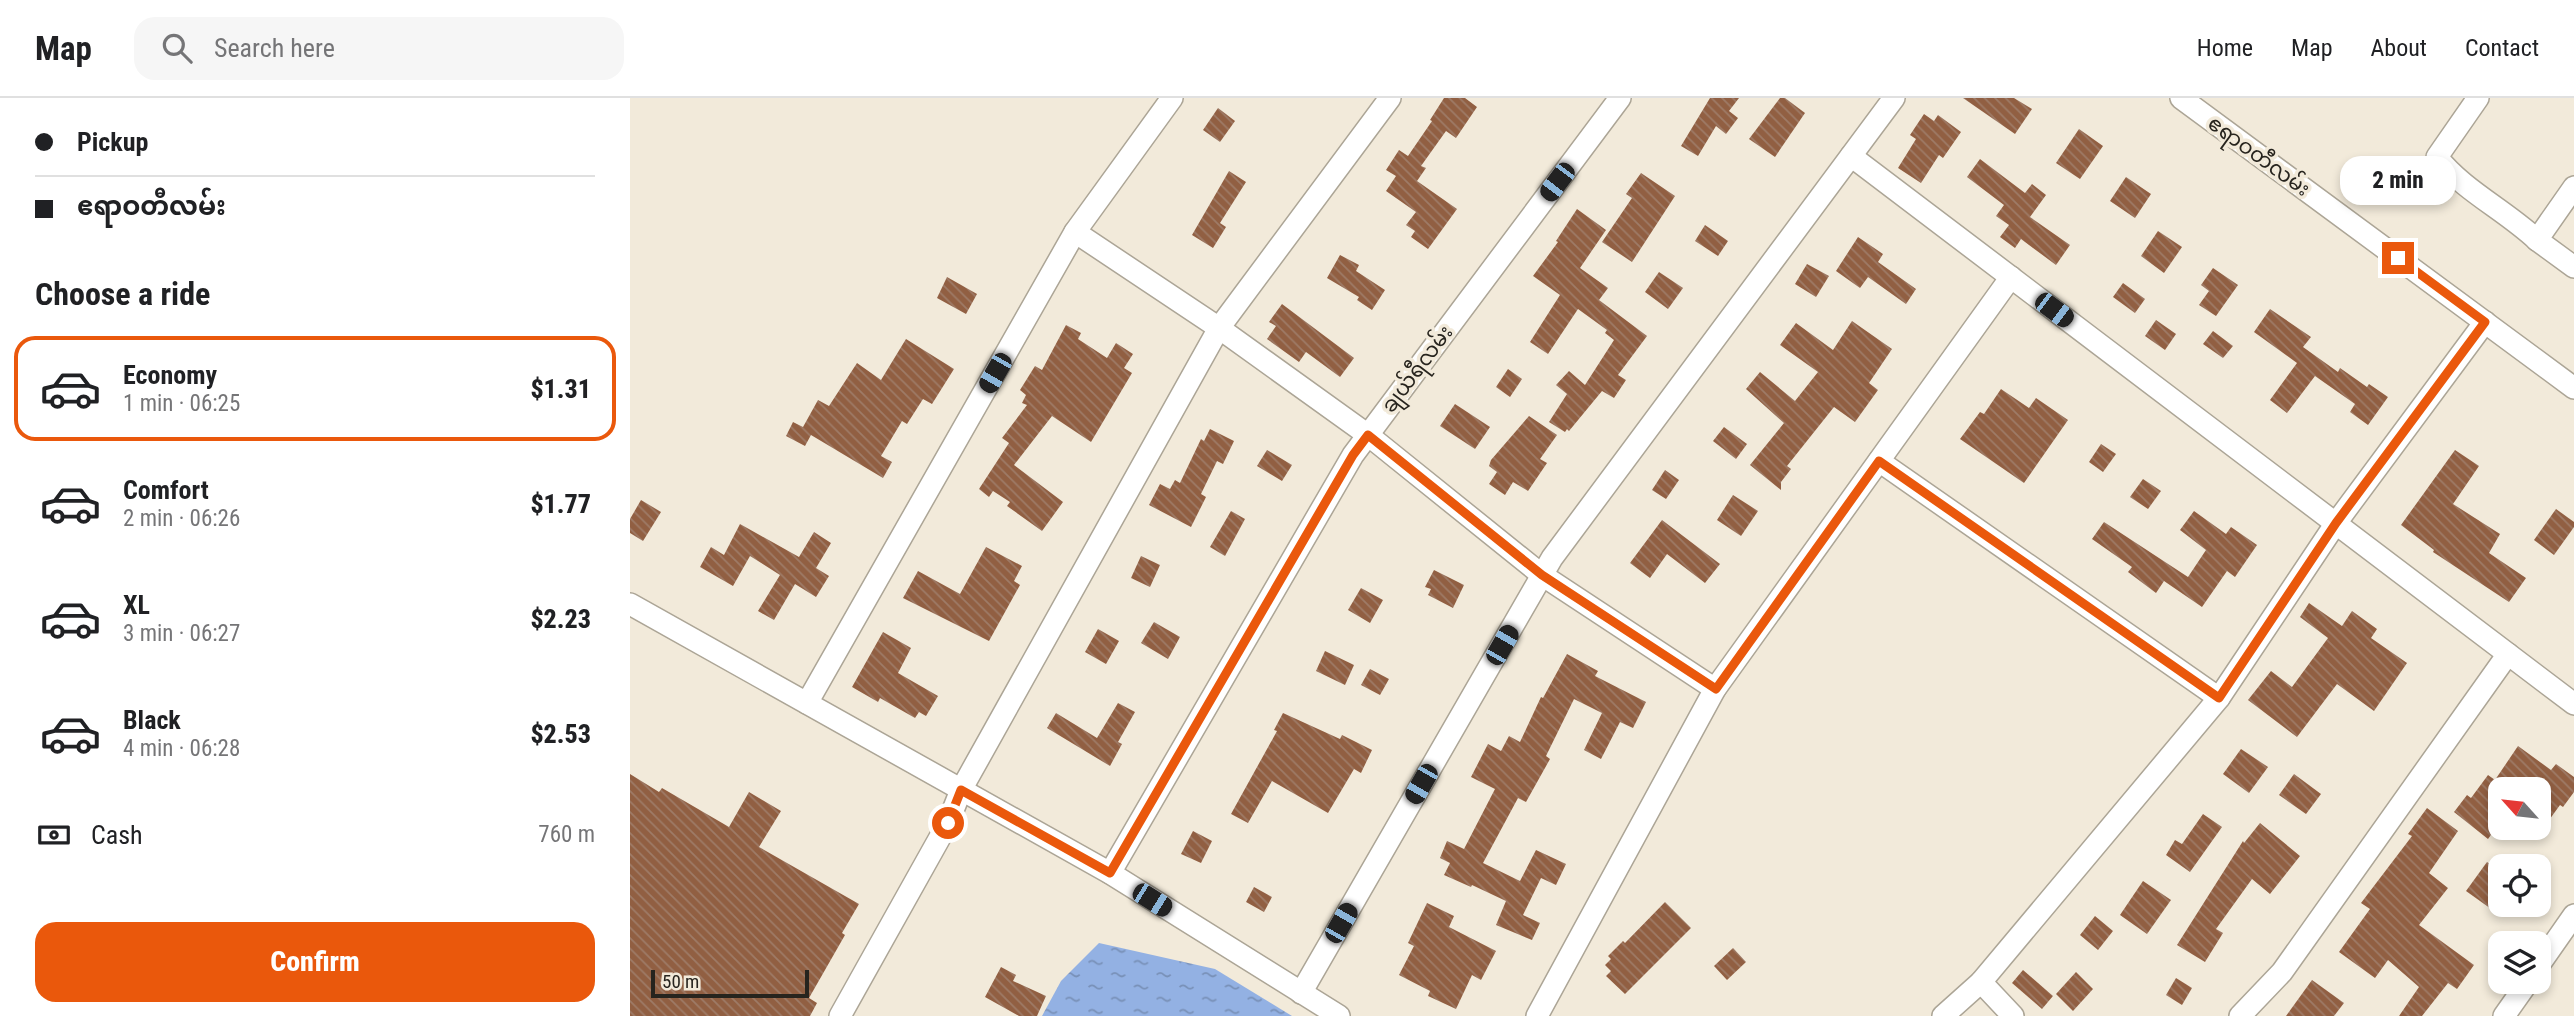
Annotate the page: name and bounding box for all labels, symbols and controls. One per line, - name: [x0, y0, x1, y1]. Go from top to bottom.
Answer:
- search box: [134, 17, 624, 80]
- text: Map: [35, 29, 92, 68]
- icon: search: [158, 29, 196, 67]
- text: Search here: [214, 33, 335, 63]
- text: Home: [2197, 34, 2253, 62]
- text: Map: [2291, 34, 2333, 62]
- text: About: [2371, 34, 2427, 62]
- text: Contact: [2465, 34, 2539, 62]
- street label: ဧရာဝတီလမ်း: [2200, 108, 2317, 205]
- text: Pickup: [77, 127, 148, 157]
- callout: 2 min: [2340, 156, 2456, 206]
- car: [1536, 159, 1579, 205]
- text: 2 min: [2372, 167, 2424, 194]
- text: ဧရာဝတီလမ်း: [77, 191, 226, 221]
- route end: [2382, 242, 2414, 274]
- text: Choose a ride: [35, 275, 210, 313]
- car: [2031, 289, 2078, 331]
- street label: ချယ်ရီလမ်း: [1373, 318, 1462, 421]
- car: [976, 350, 1015, 396]
- icon: car: [39, 357, 102, 420]
- text: Economy: [123, 360, 217, 390]
- text: $1.31: [530, 374, 591, 404]
- text: 1 min · 06:25: [123, 390, 240, 417]
- icon: car: [39, 472, 102, 535]
- text: Comfort: [123, 475, 209, 505]
- text: $1.77: [530, 489, 591, 519]
- text: 2 min · 06:26: [123, 505, 240, 532]
- icon: car: [39, 587, 102, 650]
- text: XL: [123, 590, 150, 620]
- text: $2.23: [530, 604, 591, 634]
- text: 3 min · 06:27: [123, 620, 240, 647]
- car: [1483, 622, 1522, 668]
- icon: car: [39, 702, 102, 765]
- text: Black: [123, 705, 181, 735]
- text: $2.53: [530, 719, 591, 749]
- text: 4 min · 06:28: [123, 735, 240, 762]
- car: [1402, 761, 1441, 807]
- north arrow: [2488, 777, 2552, 840]
- map controls: [2488, 777, 2551, 994]
- route start: [932, 807, 964, 839]
- icon: cash: [35, 816, 73, 854]
- text: Cash: [91, 820, 143, 850]
- text: 760 m: [538, 821, 595, 848]
- button: locate: [2488, 854, 2551, 917]
- car: [1129, 880, 1176, 920]
- car: [1322, 900, 1361, 946]
- button: Confirm: [35, 922, 595, 1002]
- button: layers: [2488, 931, 2551, 994]
- scale bar: [651, 967, 808, 999]
- text: 50 m: [662, 970, 699, 993]

